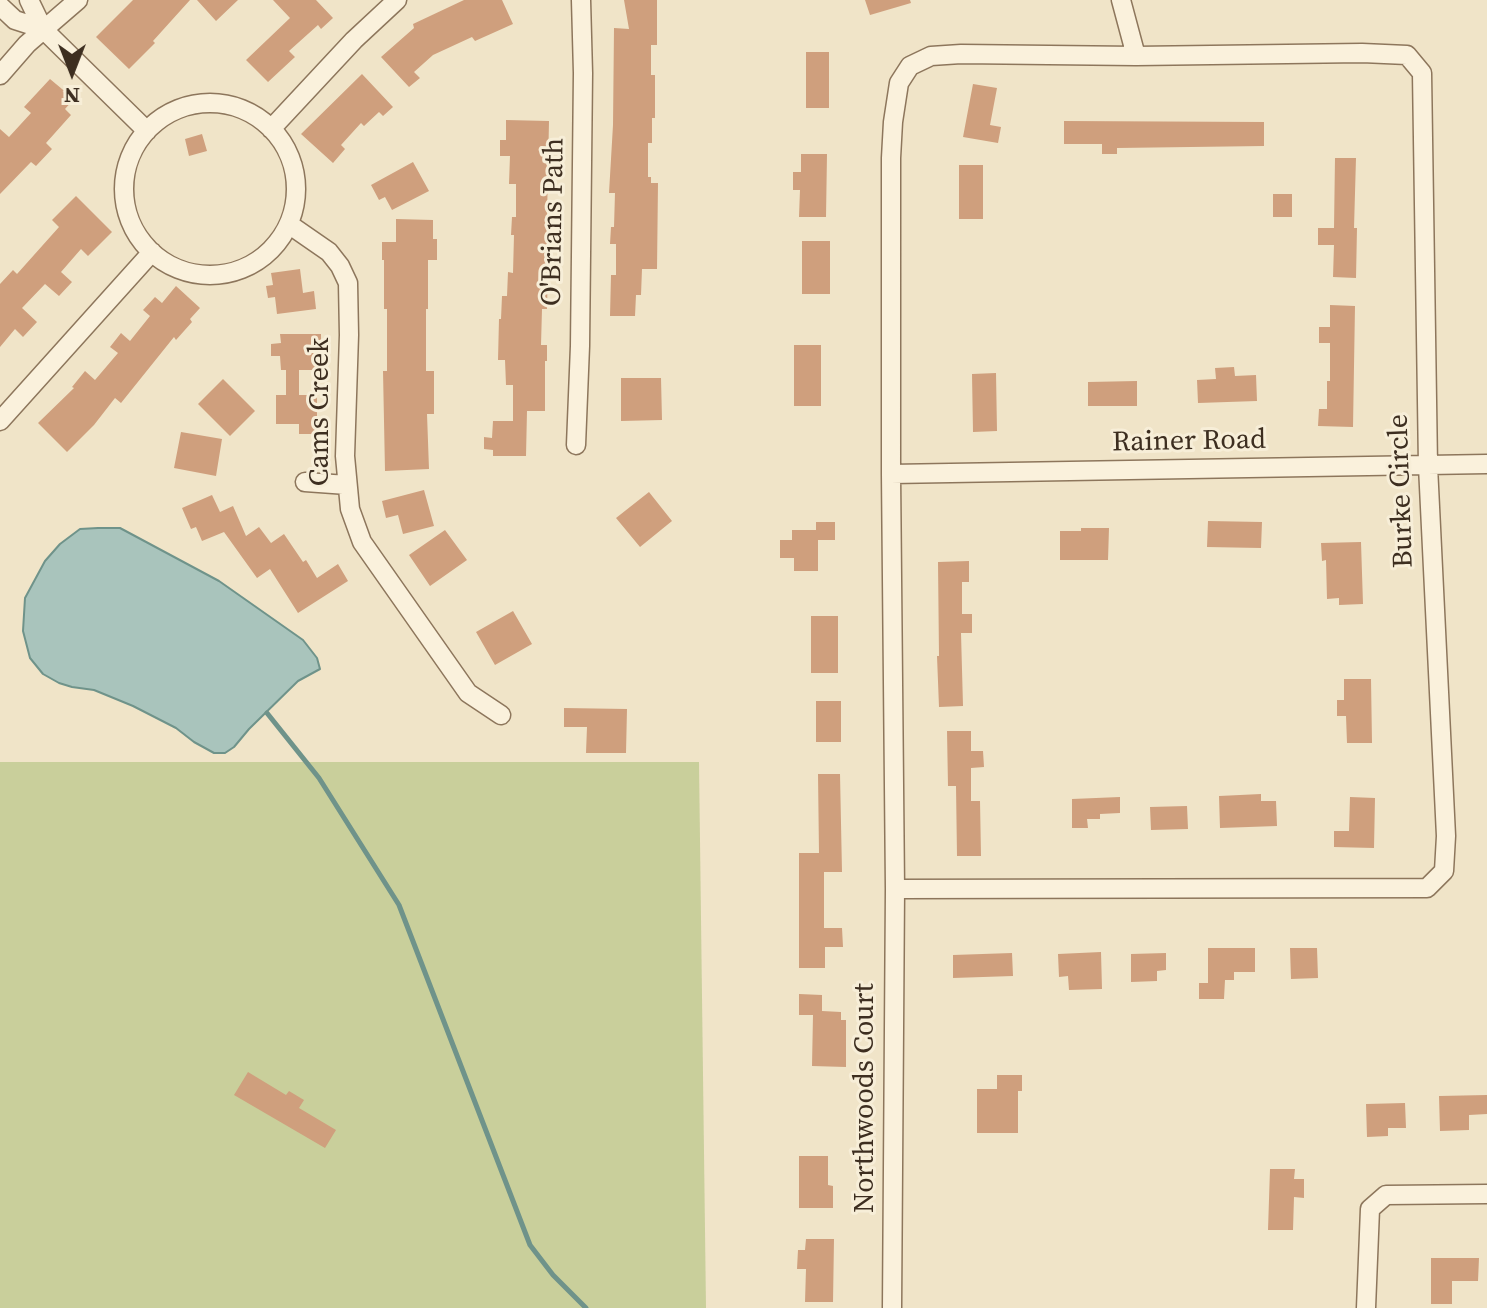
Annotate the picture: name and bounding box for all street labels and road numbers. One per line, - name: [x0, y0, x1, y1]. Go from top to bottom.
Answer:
- street label: O'Brians Path: [536, 138, 572, 306]
- street label: Cams Creek: [304, 338, 338, 486]
- street label: Burke Circle: [1383, 413, 1421, 569]
- street label: Rainer Road: [1112, 424, 1266, 460]
- street label: Northwoods Court: [849, 983, 883, 1213]

